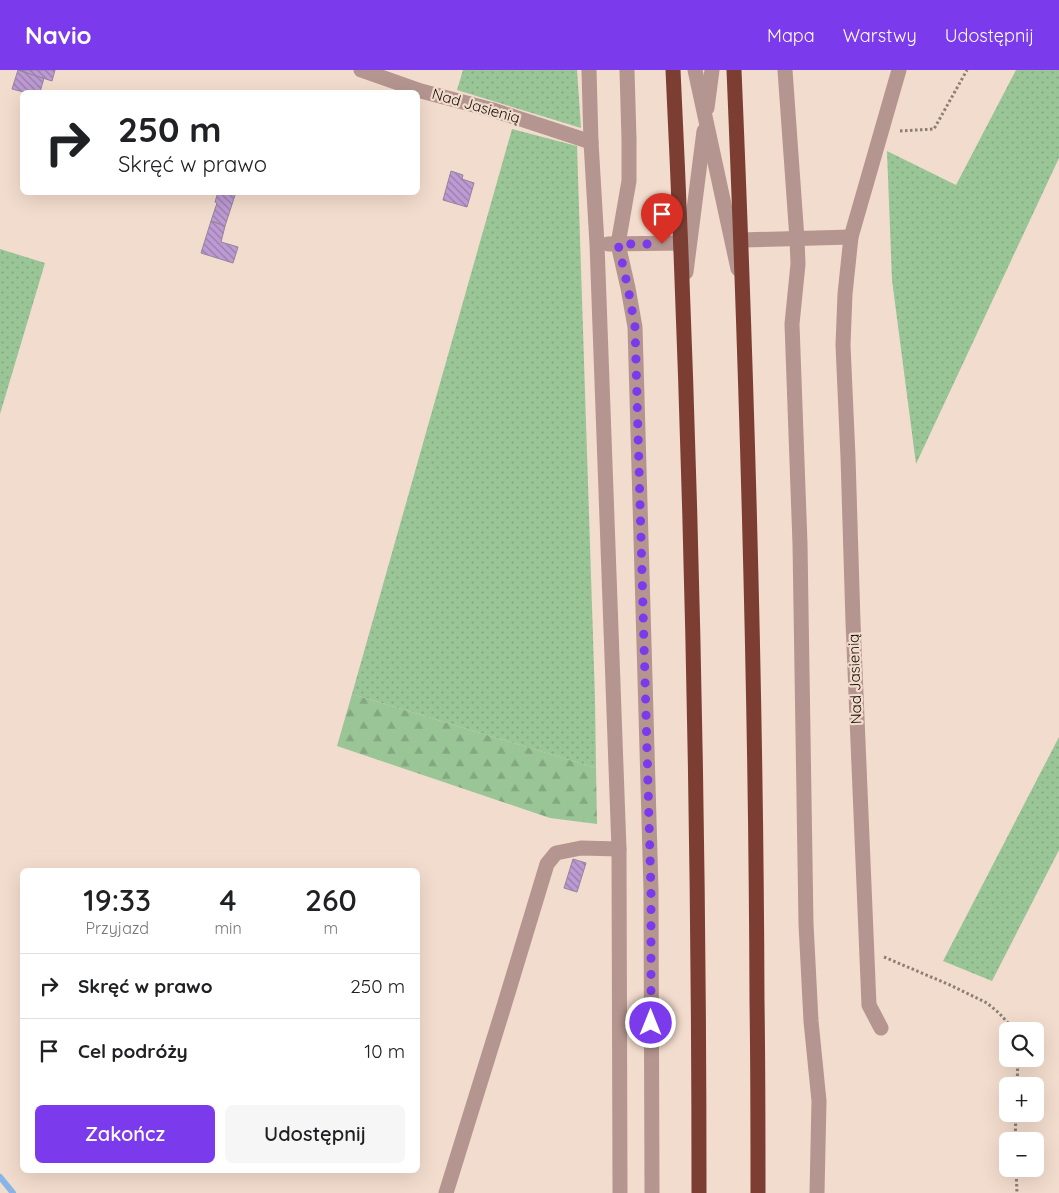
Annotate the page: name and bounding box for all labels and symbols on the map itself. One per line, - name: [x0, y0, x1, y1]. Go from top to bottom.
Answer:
- street label: Nad Jasienią: [430, 84, 522, 127]
- pin: [641, 193, 683, 244]
- street label: Nad Jasienią: [843, 633, 866, 725]
- position arrow: [624, 996, 676, 1048]

